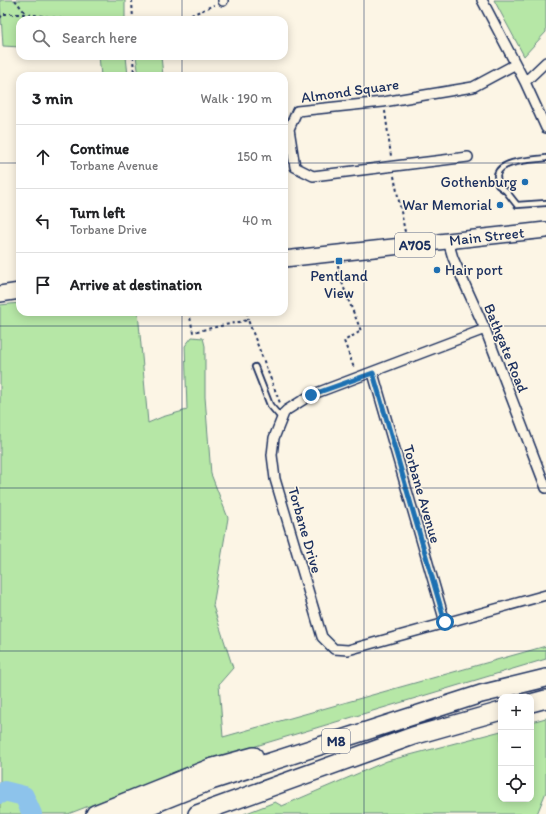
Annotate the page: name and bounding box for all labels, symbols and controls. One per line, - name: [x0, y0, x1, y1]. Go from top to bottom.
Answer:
- search box: [16, 16, 288, 60]
- icon: search: [30, 27, 52, 49]
- text: Search here: [62, 29, 137, 47]
- street label: Almond Square: [300, 75, 400, 107]
- text: 3 min: [32, 88, 73, 108]
- text: Walk · 190 m: [201, 91, 272, 106]
- text: Continue: [70, 140, 129, 158]
- icon: ahead: [32, 146, 54, 168]
- text: 150 m: [237, 149, 272, 164]
- text: Torbane Avenue: [70, 158, 158, 173]
- place label: Gothenburg: [441, 173, 517, 191]
- marker: Gothenburg: [520, 177, 530, 187]
- place label: War Memorial: [402, 196, 493, 214]
- marker: War Memorial: [495, 200, 505, 210]
- text: Turn left: [70, 204, 125, 222]
- icon: left: [32, 210, 54, 232]
- text: 40 m: [242, 213, 272, 228]
- text: Torbane Drive: [70, 222, 147, 237]
- street label: Main Street: [448, 223, 526, 250]
- road number: A705: [395, 233, 435, 257]
- marker: Pentland View: [334, 256, 344, 266]
- place label: Hair port: [445, 261, 503, 279]
- marker: Hair port: [432, 265, 442, 275]
- place label: Pentland View: [310, 267, 368, 302]
- icon: arrive: [32, 274, 54, 296]
- text: Arrive at destination: [70, 276, 202, 294]
- street label: Bathgate Road: [480, 301, 532, 395]
- route end: [302, 386, 320, 404]
- street label: Torbane Avenue: [399, 443, 445, 545]
- street label: Torbane Drive: [284, 485, 326, 575]
- route start: [436, 613, 454, 631]
- map controls: [498, 694, 534, 802]
- button: +: [498, 694, 534, 730]
- road number: M8: [322, 729, 350, 753]
- button: −: [498, 730, 534, 766]
- button: locate: [498, 766, 534, 802]

